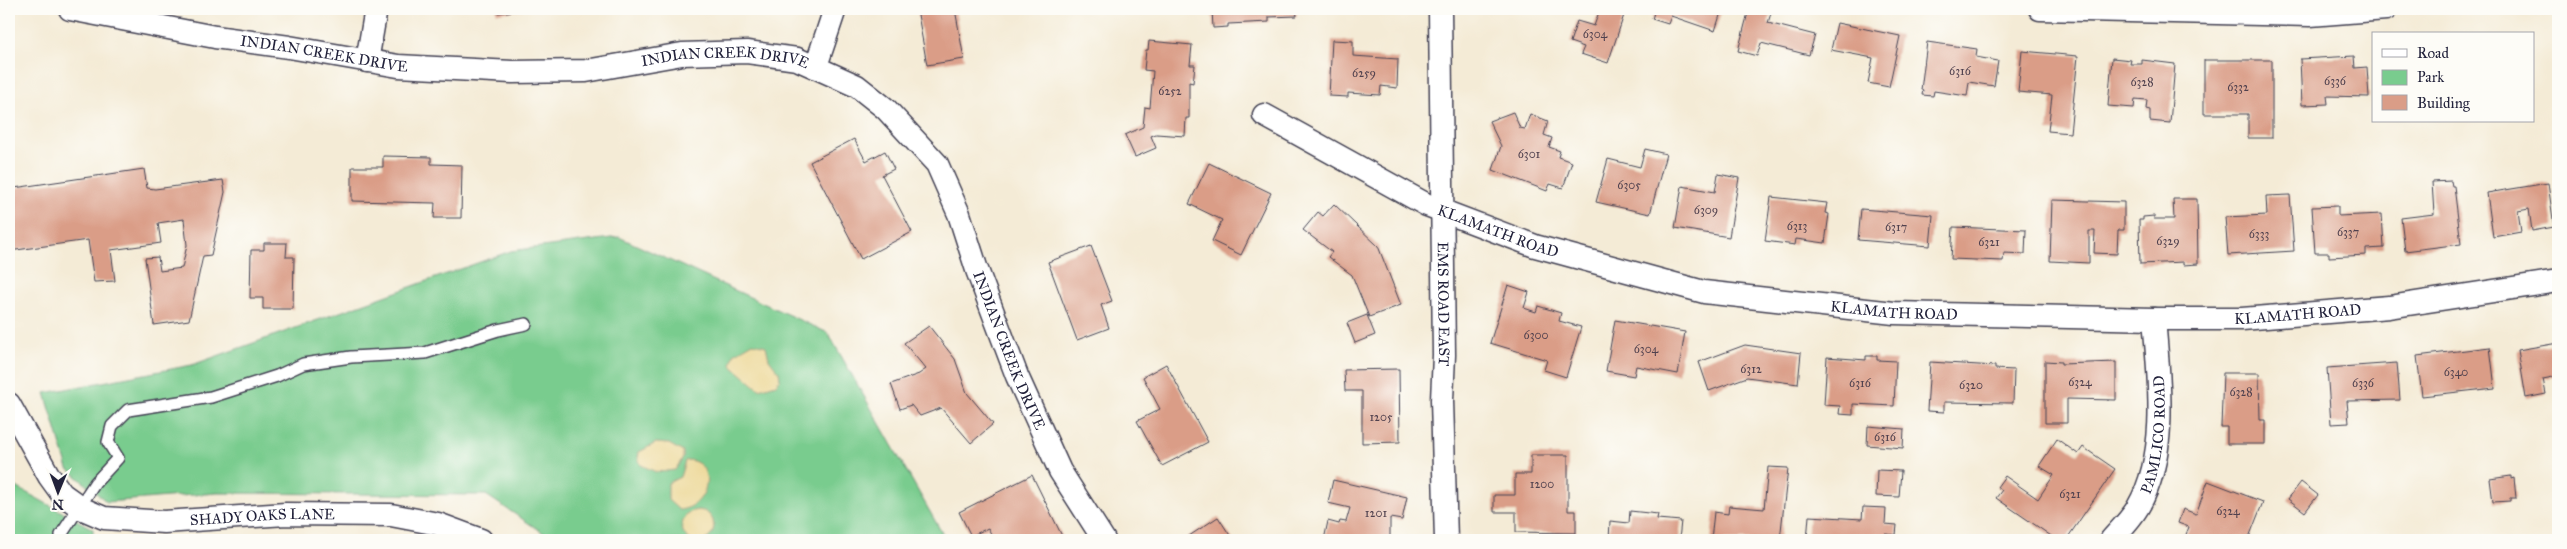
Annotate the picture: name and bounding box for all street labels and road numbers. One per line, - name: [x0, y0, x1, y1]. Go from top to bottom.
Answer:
- street label: INDIAN CREEK DRIVE: [239, 32, 408, 76]
- street label: INDIAN CREEK DRIVE: [640, 43, 812, 72]
- street label: KLAMATH ROAD: [1435, 201, 1561, 261]
- street label: EMS ROAD EAST: [1434, 242, 1453, 367]
- street label: INDIAN CREEK DRIVE: [969, 269, 1049, 433]
- street label: KLAMATH ROAD: [1830, 297, 1958, 323]
- street label: KLAMATH ROAD: [2234, 300, 2362, 328]
- street label: PAMLICO ROAD: [2137, 375, 2169, 496]
- street label: SHADY OAKS LANE: [189, 505, 335, 529]

